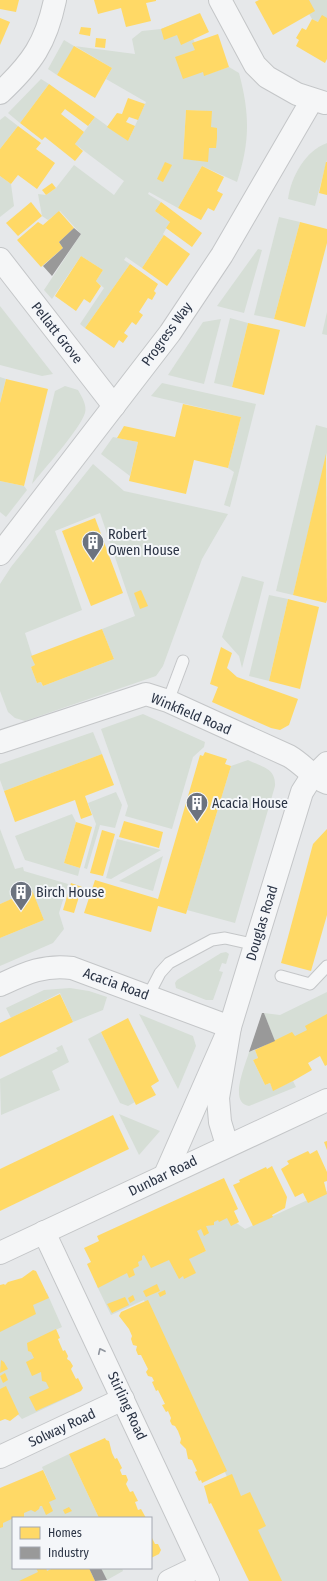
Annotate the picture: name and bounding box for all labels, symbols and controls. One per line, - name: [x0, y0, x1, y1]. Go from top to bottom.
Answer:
- street label: Progress Way: [138, 298, 196, 369]
- street label: Pellatt Grove: [28, 299, 86, 367]
- place label: Robert Owen House: [108, 526, 180, 559]
- building icon: Robert Owen House: [80, 529, 106, 562]
- street label: Winkfield Road: [148, 689, 234, 739]
- building icon: Acacia House: [184, 790, 210, 823]
- place label: Acacia House: [212, 795, 288, 812]
- building icon: Birch House: [8, 879, 34, 912]
- street label: Douglas Road: [242, 883, 282, 963]
- place label: Birch House: [36, 884, 104, 901]
- street label: Acacia Road: [81, 964, 151, 1004]
- street label: Dunbar Road: [126, 1152, 200, 1200]
- one-way arrow: [98, 1348, 106, 1355]
- street label: Stirling Road: [104, 1369, 150, 1443]
- street label: Solway Road: [26, 1405, 98, 1451]
- legend: [12, 1517, 152, 1569]
- text: Homes: [48, 1526, 82, 1540]
- text: Industry: [48, 1546, 89, 1560]

